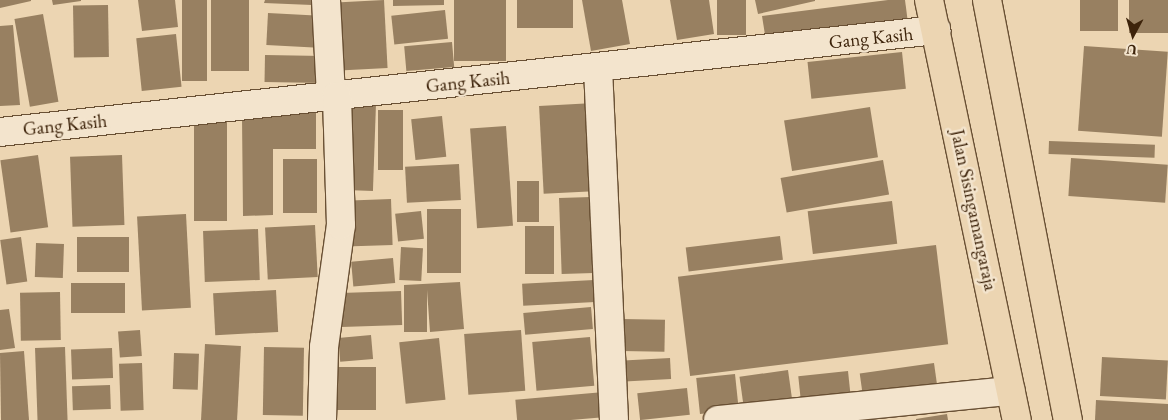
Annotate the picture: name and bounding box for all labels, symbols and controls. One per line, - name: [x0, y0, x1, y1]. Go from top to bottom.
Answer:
- north arrow: [1108, 10, 1158, 60]
- street label: Gang Kasih: [828, 22, 914, 54]
- text: U: [1125, 40, 1138, 59]
- street label: Gang Kasih: [425, 66, 511, 98]
- street label: Gang Kasih: [22, 109, 108, 141]
- street label: Jalan Sisingamangaraja: [946, 127, 1002, 293]

